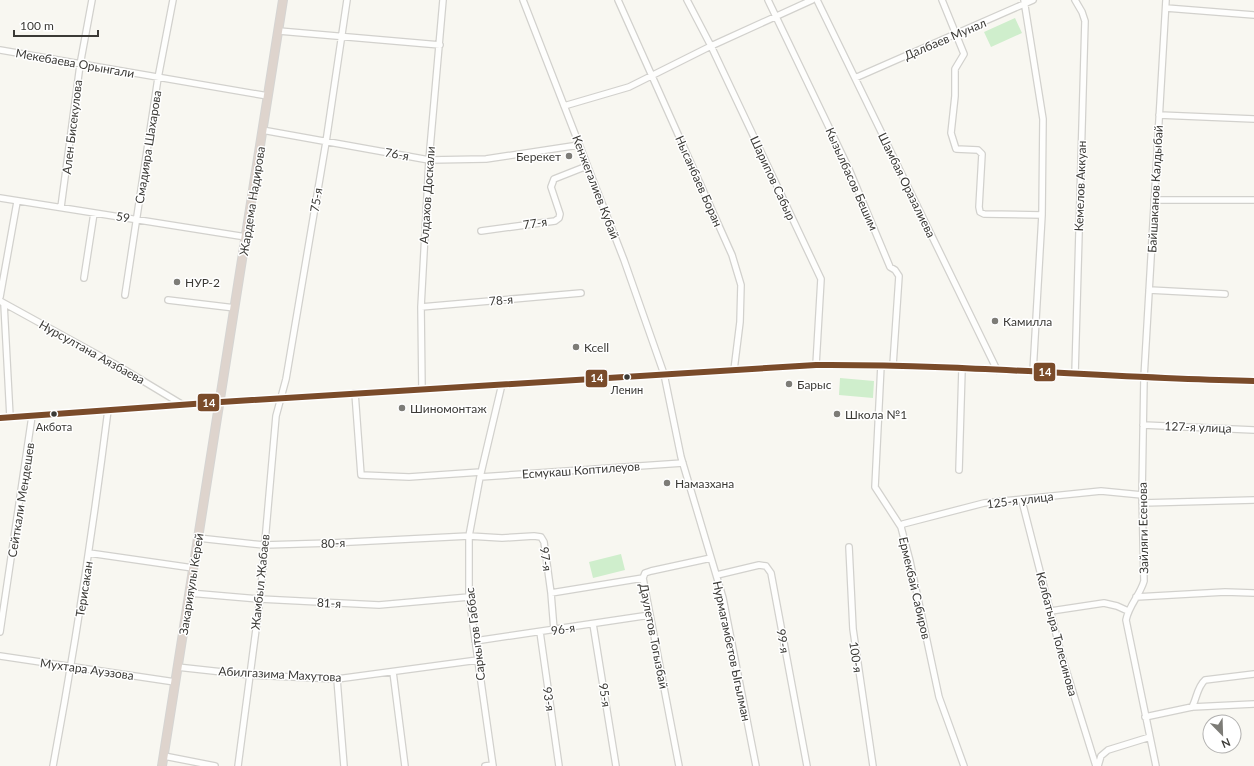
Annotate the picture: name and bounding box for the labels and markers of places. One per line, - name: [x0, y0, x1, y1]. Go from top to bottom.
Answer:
- place label: Берекет: [516, 149, 561, 164]
- marker: Берекет: [564, 151, 574, 161]
- place label: НУР-2: [185, 275, 220, 290]
- marker: НУР-2: [172, 277, 182, 287]
- place label: Камилла: [1003, 314, 1052, 329]
- marker: Камилла: [990, 316, 1000, 326]
- place label: Kcell: [584, 340, 609, 355]
- marker: Kcell: [571, 342, 581, 352]
- marker: Ленин: [622, 372, 632, 382]
- place label: Барыс: [797, 377, 832, 392]
- marker: Барыс: [784, 379, 794, 389]
- place label: Ленин: [610, 383, 643, 396]
- place label: Шиномонтаж: [410, 401, 487, 416]
- marker: Шиномонтаж: [397, 403, 407, 413]
- place label: Школа №1: [845, 407, 907, 422]
- marker: Акбота: [49, 409, 59, 419]
- marker: Школа №1: [832, 409, 842, 419]
- place label: Акбота: [36, 420, 72, 433]
- place label: Намазхана: [675, 476, 734, 491]
- marker: Намазхана: [662, 478, 672, 488]

